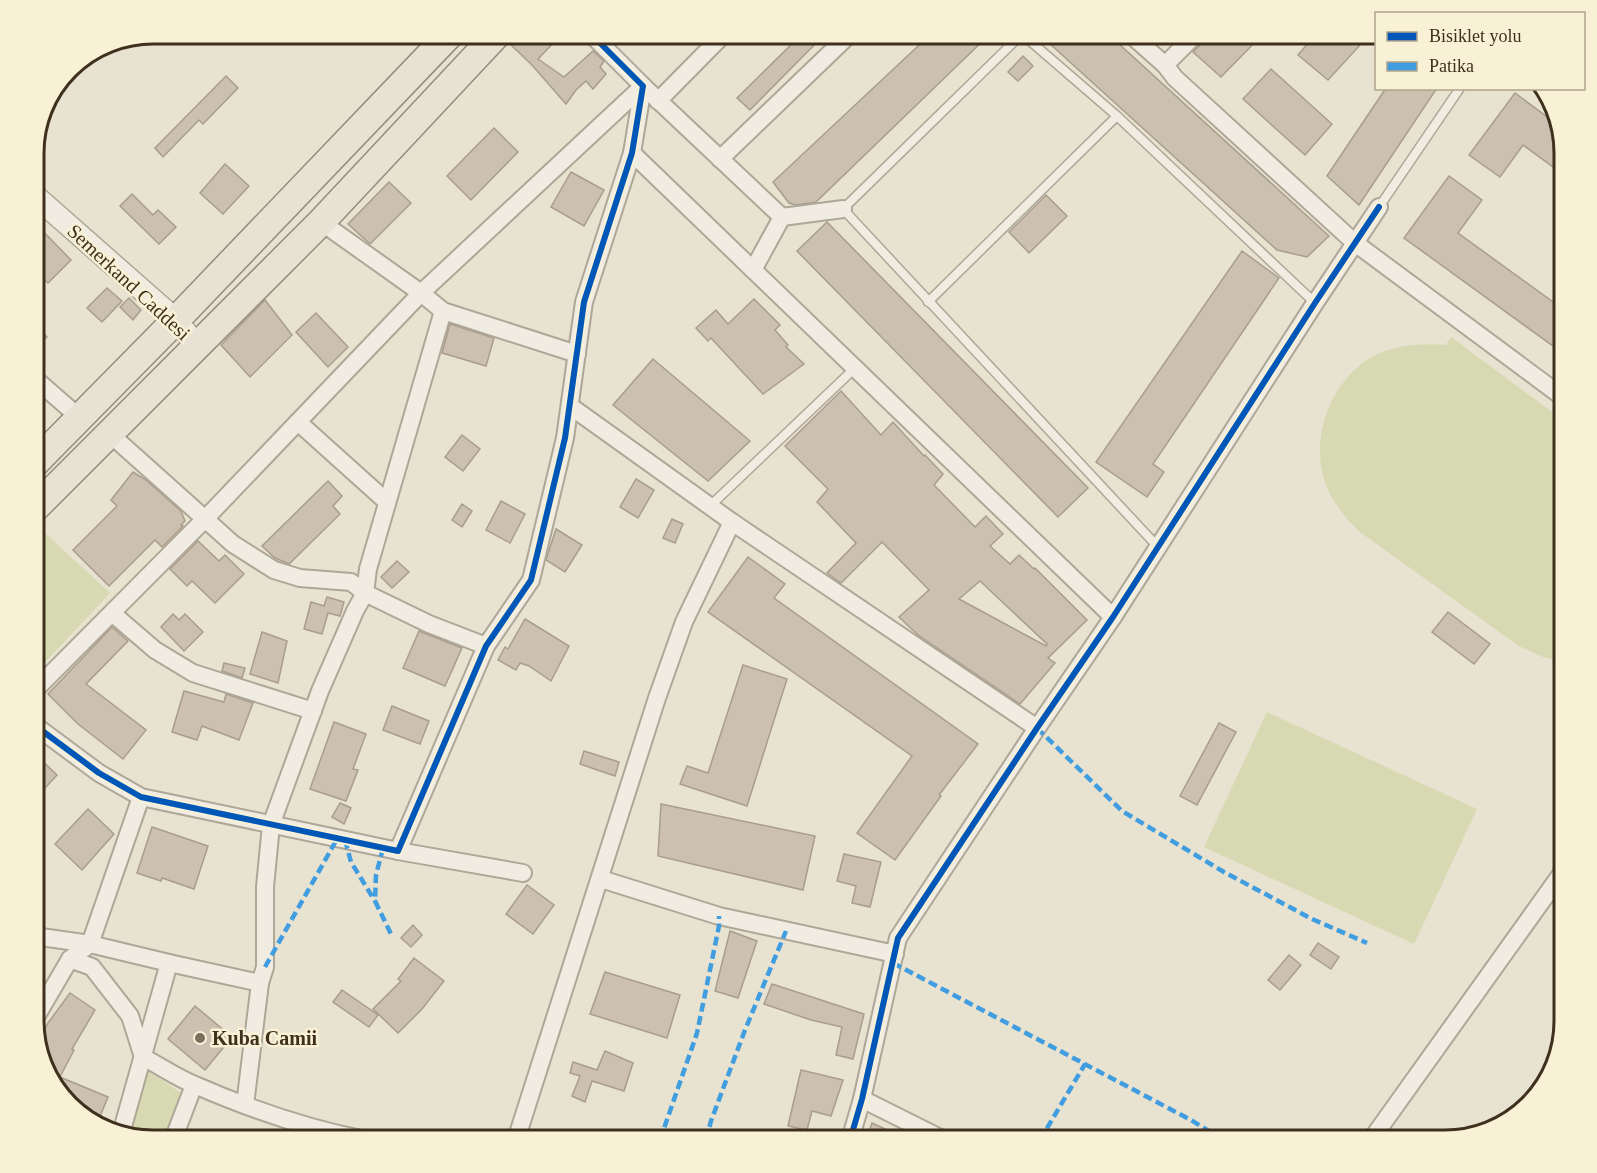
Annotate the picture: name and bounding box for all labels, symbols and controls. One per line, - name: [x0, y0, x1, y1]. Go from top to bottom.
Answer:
- legend: [1375, 12, 1585, 90]
- text: Bisiklet yolu: [1429, 26, 1522, 46]
- text: Patika: [1429, 56, 1474, 76]
- street label: Semerkand Caddesi: [63, 220, 195, 345]
- place label: Kuba Camii: [212, 1027, 317, 1049]
- marker: Kuba Camii: [193, 1031, 207, 1045]

